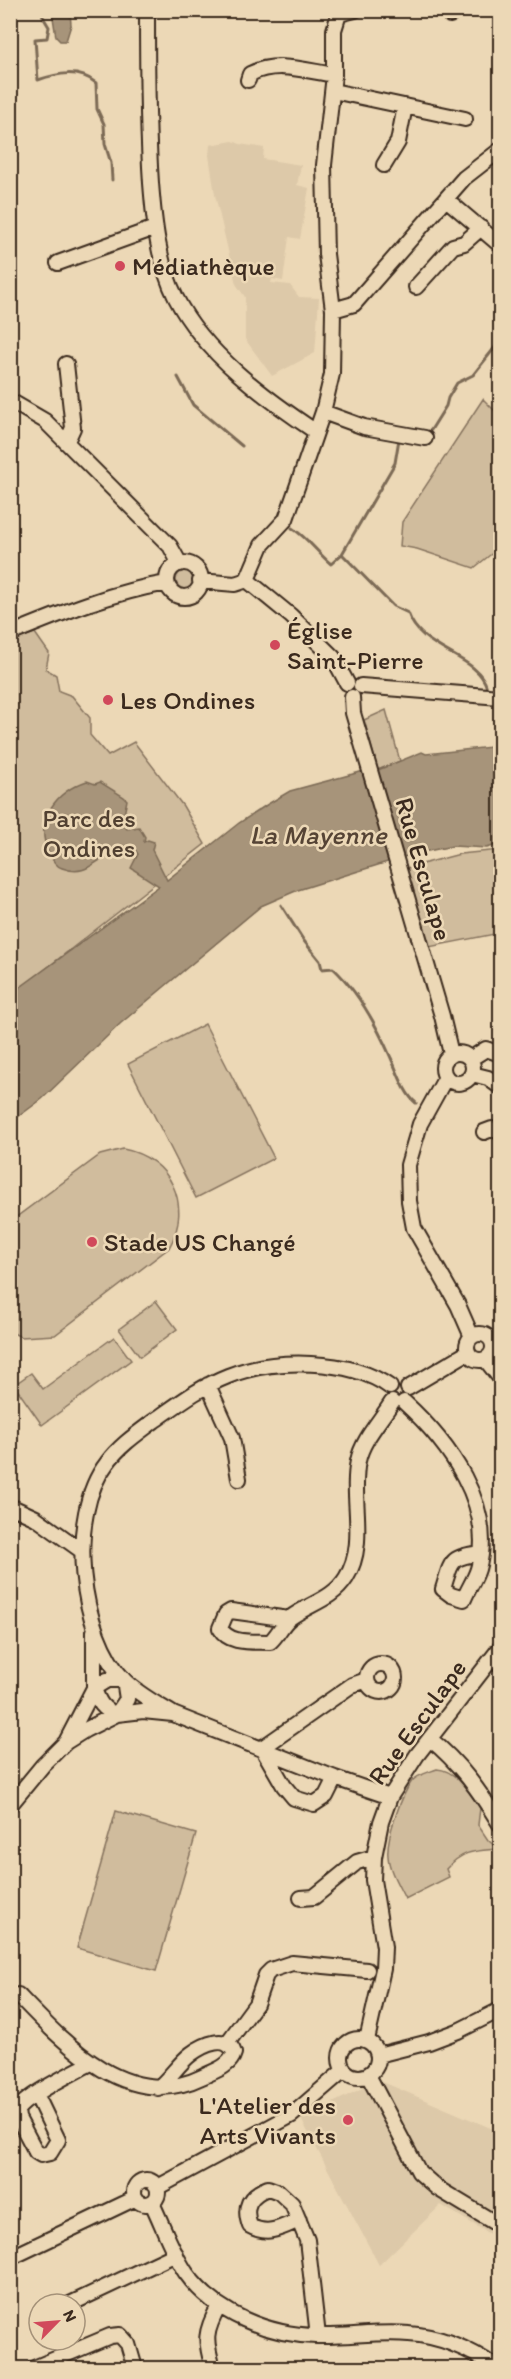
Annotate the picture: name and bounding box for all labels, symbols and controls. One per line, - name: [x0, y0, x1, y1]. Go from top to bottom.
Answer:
- place label: Médiathèque: [132, 250, 275, 282]
- marker: Médiathèque: [113, 259, 127, 273]
- place label: Église Saint-Pierre: [287, 614, 424, 676]
- marker: Église Saint-Pierre: [268, 638, 282, 652]
- place label: Les Ondines: [120, 684, 255, 716]
- marker: Les Ondines: [101, 693, 115, 707]
- street label: Rue Esculape: [388, 794, 460, 944]
- park label: Parc des Ondines: [42, 802, 136, 864]
- water label: La Mayenne: [249, 818, 388, 851]
- place label: Stade US Changé: [104, 1226, 296, 1258]
- marker: Stade US Changé: [85, 1235, 99, 1249]
- street label: Rue Esculape: [361, 1653, 473, 1791]
- place label: L'Atelier des Arts Vivants: [198, 2089, 336, 2151]
- marker: L'Atelier des Arts Vivants: [341, 2113, 355, 2127]
- north arrow: [27, 2292, 87, 2352]
- text: N: [59, 2307, 81, 2325]

